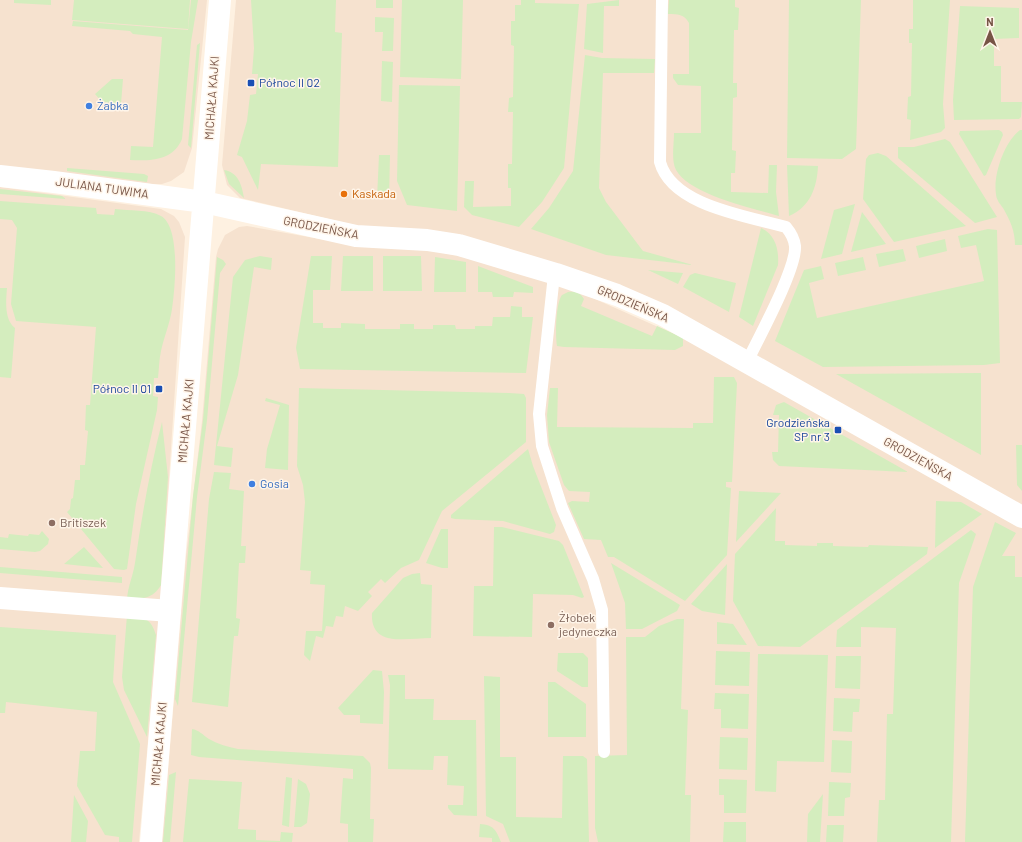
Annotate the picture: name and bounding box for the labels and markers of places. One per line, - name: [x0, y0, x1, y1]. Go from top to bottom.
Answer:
- place label: Północ II 02: [259, 75, 320, 89]
- marker: Północ II 02: [246, 78, 256, 88]
- place label: Żabka: [97, 98, 128, 112]
- marker: Żabka: [84, 101, 94, 111]
- place label: Kaskada: [352, 186, 396, 200]
- marker: Kaskada: [339, 189, 349, 199]
- place label: Północ II 01: [93, 381, 151, 395]
- marker: Północ II 01: [154, 384, 164, 394]
- place label: Grodzieńska SP nr 3: [766, 415, 830, 443]
- marker: Grodzieńska SP nr 3: [833, 425, 843, 435]
- place label: Gosia: [260, 476, 289, 490]
- marker: Gosia: [247, 479, 257, 489]
- place label: Britiszek: [60, 515, 106, 529]
- marker: Britiszek: [47, 518, 57, 528]
- place label: Żłobek jedyneczka: [558, 610, 617, 638]
- marker: Żłobek jedyneczka: [546, 620, 556, 630]

